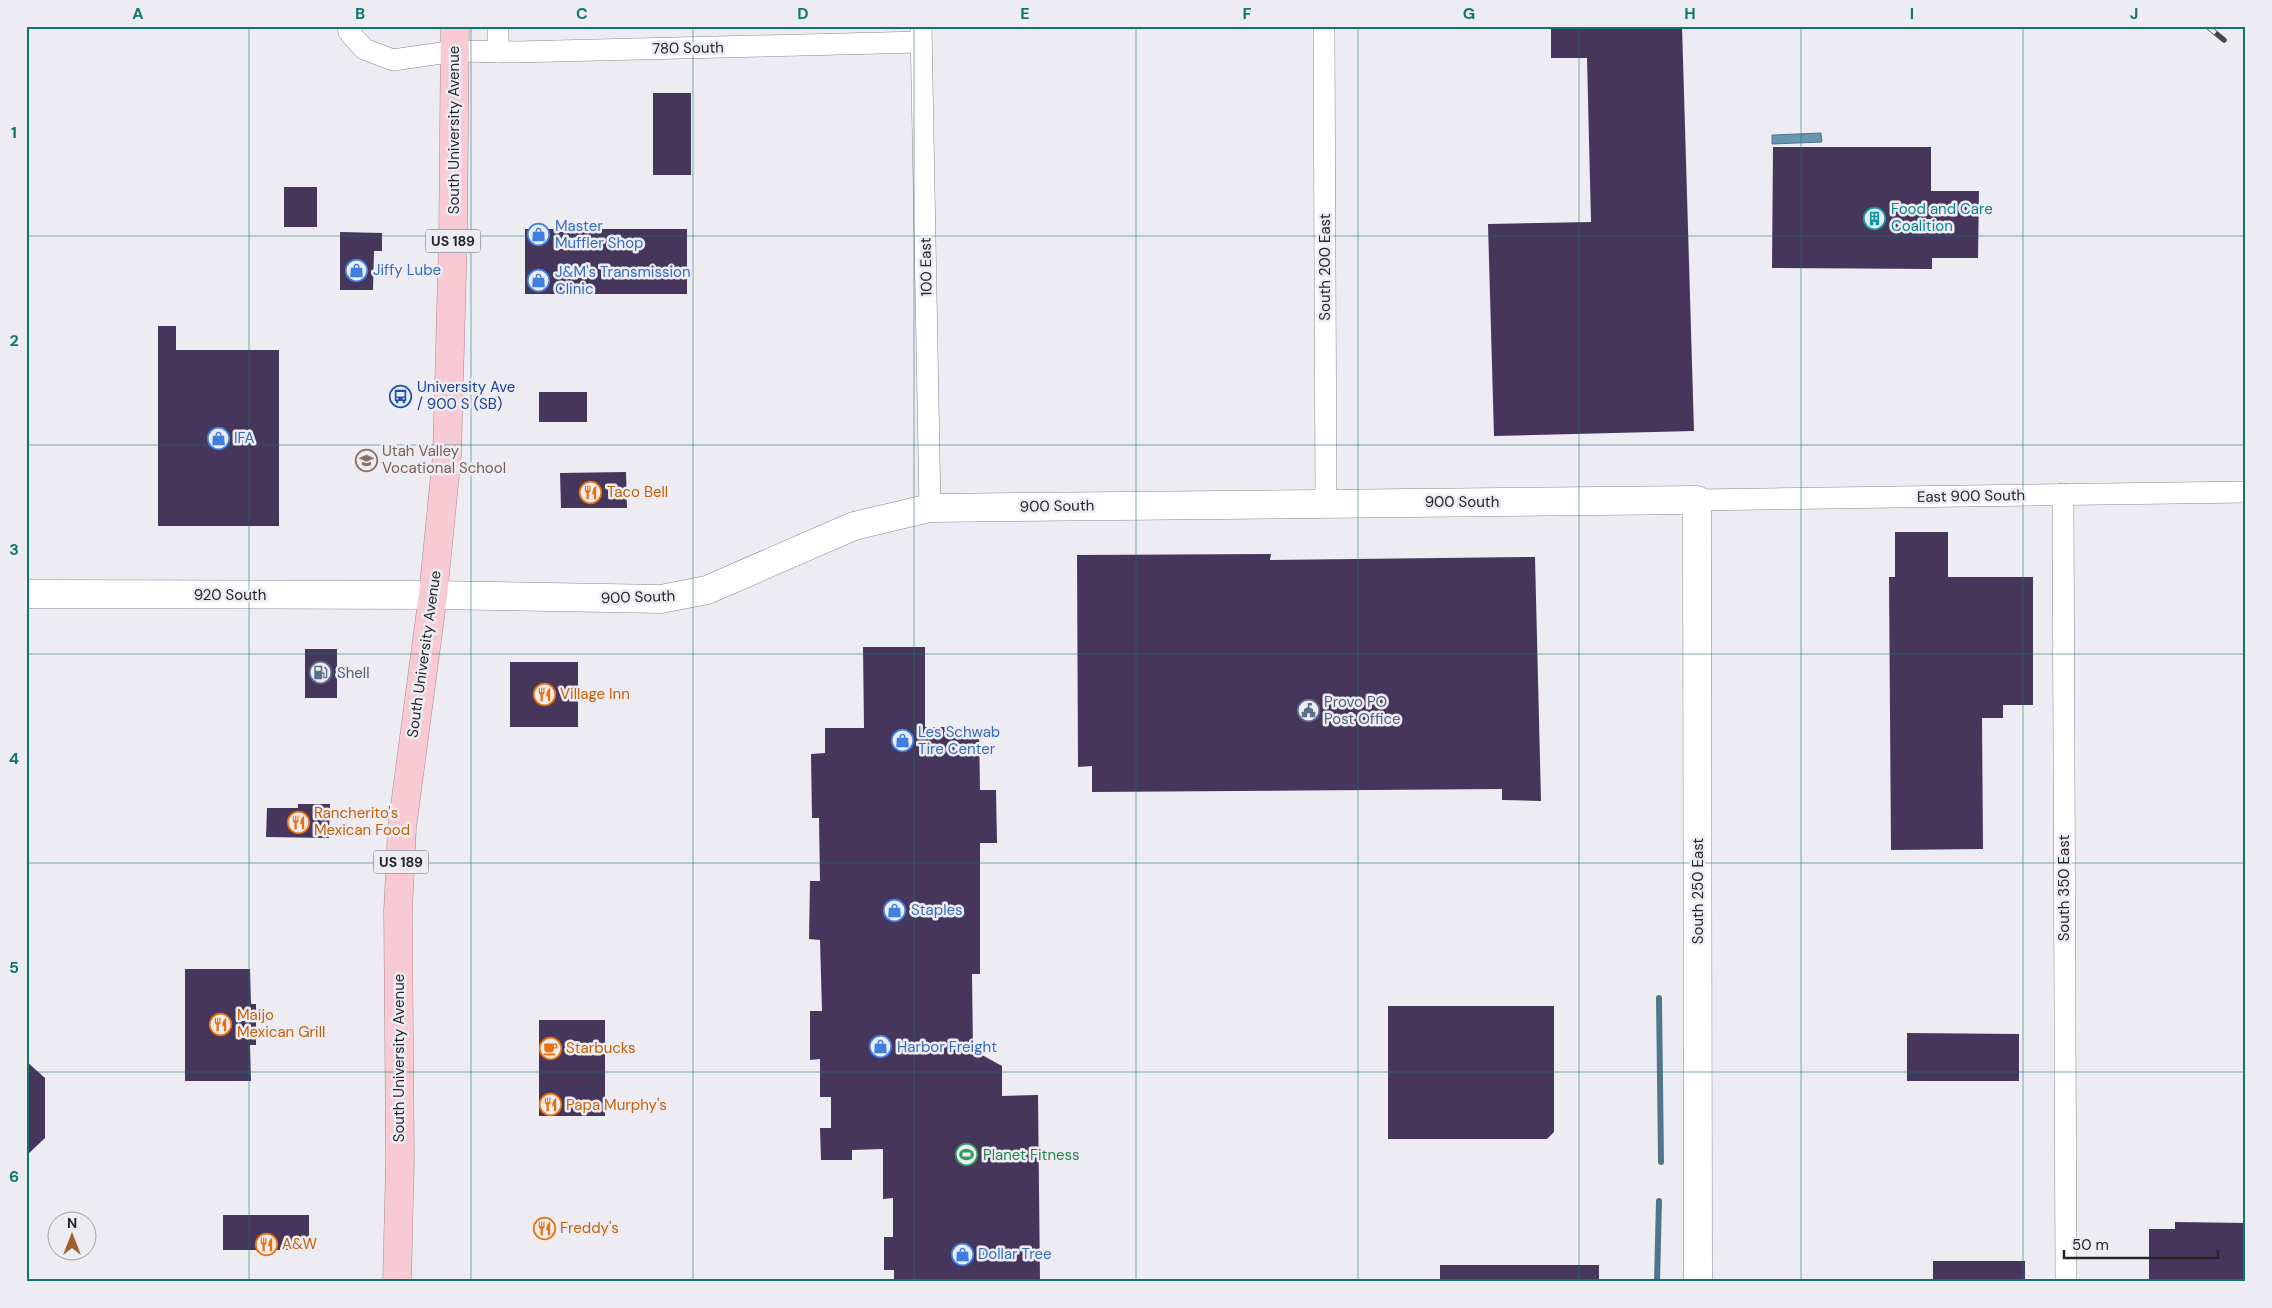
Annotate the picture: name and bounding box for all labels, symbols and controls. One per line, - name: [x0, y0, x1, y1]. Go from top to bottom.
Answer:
- text: A: [132, 3, 144, 24]
- text: B: [355, 3, 365, 24]
- text: C: [576, 3, 588, 24]
- text: D: [797, 3, 809, 24]
- text: E: [1020, 3, 1030, 24]
- text: F: [1243, 3, 1252, 24]
- text: G: [1463, 3, 1475, 24]
- text: H: [1684, 3, 1696, 24]
- text: I: [1910, 3, 1914, 24]
- text: J: [2130, 3, 2138, 24]
- street label: 780 South: [652, 37, 724, 59]
- street label: South University Avenue: [444, 46, 464, 214]
- text: 1: [11, 122, 17, 143]
- place label: Food and Care Coalition: [1891, 199, 1993, 236]
- building icon: Food and Care Coalition: [1863, 206, 1887, 230]
- street label: South 200 East: [1315, 213, 1335, 321]
- place label: Master Muffler Shop: [555, 216, 643, 253]
- shop icon: Master Muffler Shop: [527, 223, 551, 247]
- road number: US 189: [426, 230, 480, 252]
- street label: 100 East: [915, 237, 937, 297]
- shop icon: Jiffy Lube: [345, 258, 369, 282]
- place label: Jiffy Lube: [373, 260, 441, 280]
- place label: J&M's Transmission Clinic: [555, 262, 691, 299]
- shop icon: J&M's Transmission Clinic: [527, 269, 551, 293]
- text: 2: [9, 330, 19, 351]
- place label: University Ave / 900 S (SB): [417, 377, 515, 414]
- bus stop icon: University Ave / 900 S (SB): [389, 384, 413, 408]
- shop icon: IFA: [206, 426, 230, 450]
- place label: IFA: [234, 428, 254, 448]
- place label: Utah Valley Vocational School: [382, 441, 506, 478]
- school or university icon: Utah Valley Vocational School: [354, 448, 378, 472]
- restaurant icon: Taco Bell: [579, 480, 603, 504]
- place label: Taco Bell: [607, 482, 668, 502]
- street label: East 900 South: [1917, 485, 2025, 507]
- street label: 900 South: [1425, 492, 1499, 512]
- street label: 900 South: [1020, 495, 1094, 517]
- text: 3: [9, 539, 19, 560]
- street label: South University Avenue: [402, 569, 446, 739]
- street label: 920 South: [194, 585, 266, 605]
- street label: 900 South: [600, 586, 676, 608]
- fuel station icon: Shell: [309, 661, 333, 685]
- place label: Shell: [337, 663, 370, 683]
- restaurant icon: Village Inn: [532, 682, 556, 706]
- place label: Village Inn: [560, 684, 630, 704]
- place label: Provo PO Post Office: [1324, 692, 1401, 729]
- public building icon: Provo PO Post Office: [1296, 699, 1320, 723]
- place label: Les Schwab Tire Center: [918, 722, 1000, 759]
- shop icon: Les Schwab Tire Center: [890, 729, 914, 753]
- text: 4: [9, 748, 19, 769]
- place label: Rancherito's Mexican Food: [314, 803, 410, 840]
- restaurant icon: Rancherito's Mexican Food: [286, 810, 310, 834]
- street label: South 350 East: [2054, 835, 2074, 941]
- street label: South 250 East: [1688, 838, 1708, 944]
- road number: US 189: [374, 850, 428, 874]
- shop icon: Staples: [883, 898, 907, 922]
- place label: Staples: [911, 900, 963, 920]
- text: 5: [9, 957, 19, 978]
- street label: South University Avenue: [389, 974, 409, 1142]
- place label: Maijo Mexican Grill: [237, 1005, 325, 1042]
- restaurant icon: Maijo Mexican Grill: [209, 1012, 233, 1036]
- shop icon: Harbor Freight: [869, 1035, 893, 1059]
- cafe icon: Starbucks: [538, 1036, 562, 1060]
- place label: Harbor Freight: [897, 1037, 997, 1057]
- place label: Starbucks: [566, 1038, 636, 1058]
- restaurant icon: Papa Murphy's: [538, 1093, 562, 1117]
- place label: Papa Murphy's: [566, 1095, 667, 1115]
- sports icon: Planet Fitness: [955, 1143, 979, 1167]
- place label: Planet Fitness: [983, 1145, 1080, 1165]
- text: 6: [9, 1166, 19, 1187]
- north arrow: [48, 1210, 98, 1260]
- text: N: [67, 1214, 77, 1232]
- restaurant icon: Freddy's: [532, 1216, 556, 1240]
- place label: Freddy's: [560, 1218, 619, 1238]
- scale bar: [2064, 1228, 2218, 1260]
- restaurant icon: A&W: [254, 1232, 278, 1256]
- place label: A&W: [282, 1234, 318, 1254]
- text: 50 m: [2072, 1235, 2109, 1255]
- shop icon: Dollar Tree: [950, 1242, 974, 1266]
- place label: Dollar Tree: [978, 1244, 1051, 1264]

